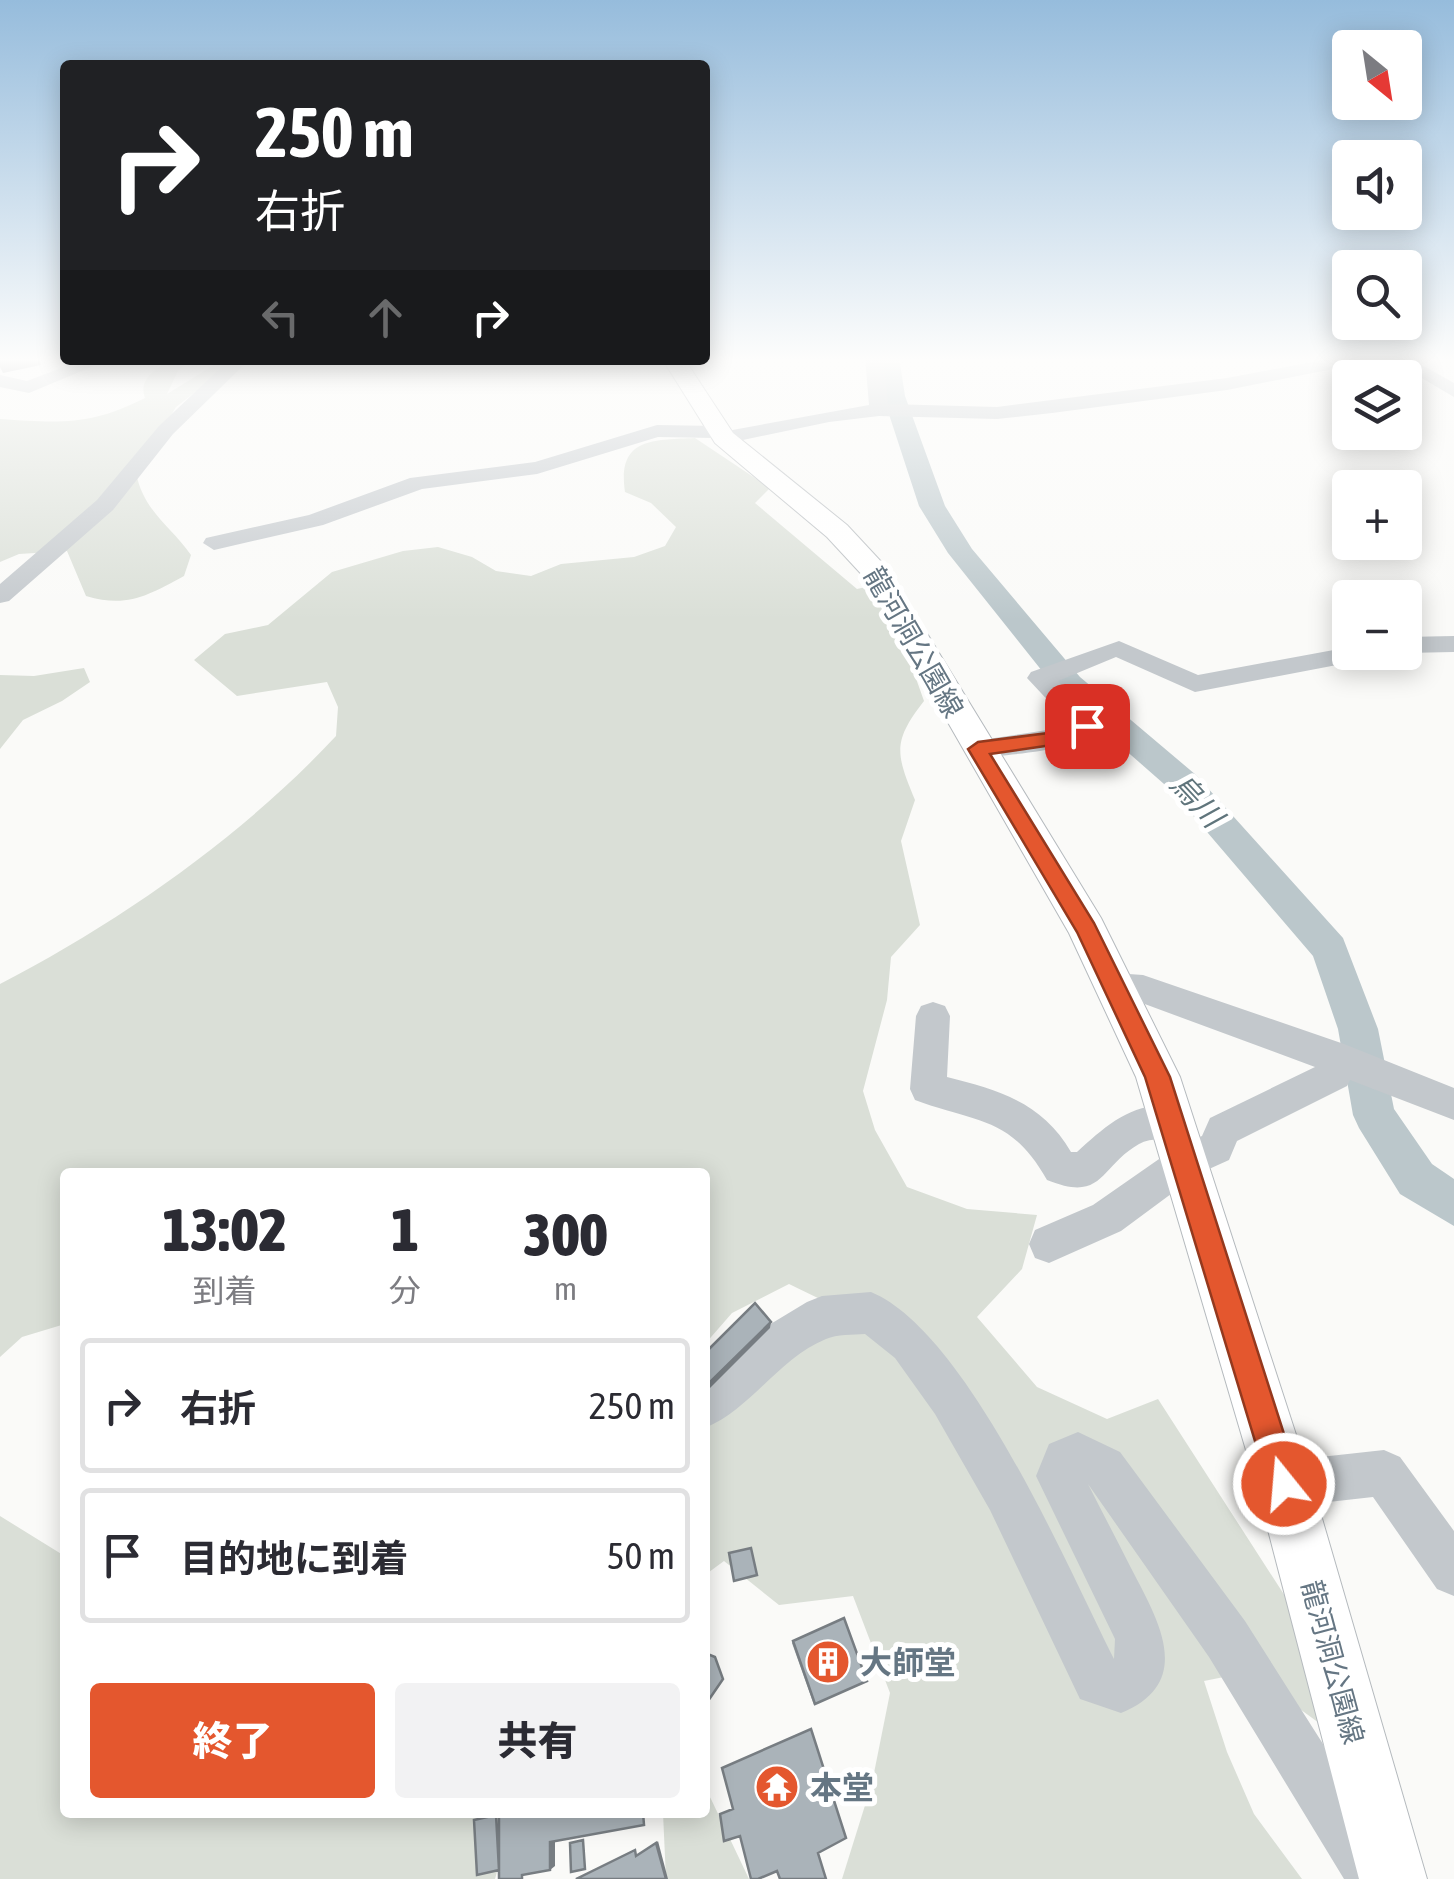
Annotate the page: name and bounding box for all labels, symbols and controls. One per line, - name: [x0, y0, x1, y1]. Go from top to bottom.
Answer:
- north arrow: [1332, 30, 1422, 120]
- map controls: [1332, 30, 1422, 670]
- text: 250 m: [255, 92, 414, 172]
- icon: right: [90, 100, 220, 230]
- button: sound: [1332, 140, 1422, 230]
- text: 右折: [255, 185, 345, 237]
- button: search: [1332, 250, 1422, 340]
- icon: left: [253, 290, 308, 345]
- icon: ahead: [358, 290, 413, 345]
- icon: right: [463, 290, 518, 345]
- button: layers: [1332, 360, 1422, 450]
- button: +: [1332, 470, 1422, 560]
- street label: 龍河洞公園線: [858, 561, 970, 723]
- button: −: [1332, 580, 1422, 670]
- pin: [1045, 684, 1130, 769]
- icon: arrive: [1060, 699, 1115, 754]
- water label: 烏川: [1164, 766, 1232, 836]
- text: 13:02: [162, 1195, 287, 1264]
- text: 1: [391, 1195, 419, 1264]
- text: 300: [523, 1200, 608, 1269]
- text: m: [554, 1270, 577, 1307]
- text: 到着: [193, 1272, 257, 1309]
- text: 分: [389, 1272, 421, 1309]
- icon: right: [95, 1378, 150, 1433]
- text: 250 m: [589, 1384, 675, 1427]
- text: 右折: [180, 1387, 256, 1430]
- position arrow: [1232, 1432, 1336, 1536]
- icon: arrive: [95, 1528, 150, 1583]
- text: 50 m: [607, 1534, 675, 1577]
- text: 目的地に到着: [180, 1537, 408, 1580]
- street label: 龍河洞公園線: [1296, 1577, 1370, 1747]
- building icon: 大師堂: [805, 1639, 851, 1685]
- place label: 大師堂: [860, 1644, 956, 1681]
- button: 終了: [90, 1683, 375, 1798]
- button: 共有: [395, 1683, 680, 1798]
- temple icon: 本堂: [754, 1764, 800, 1810]
- place label: 本堂: [810, 1769, 874, 1806]

